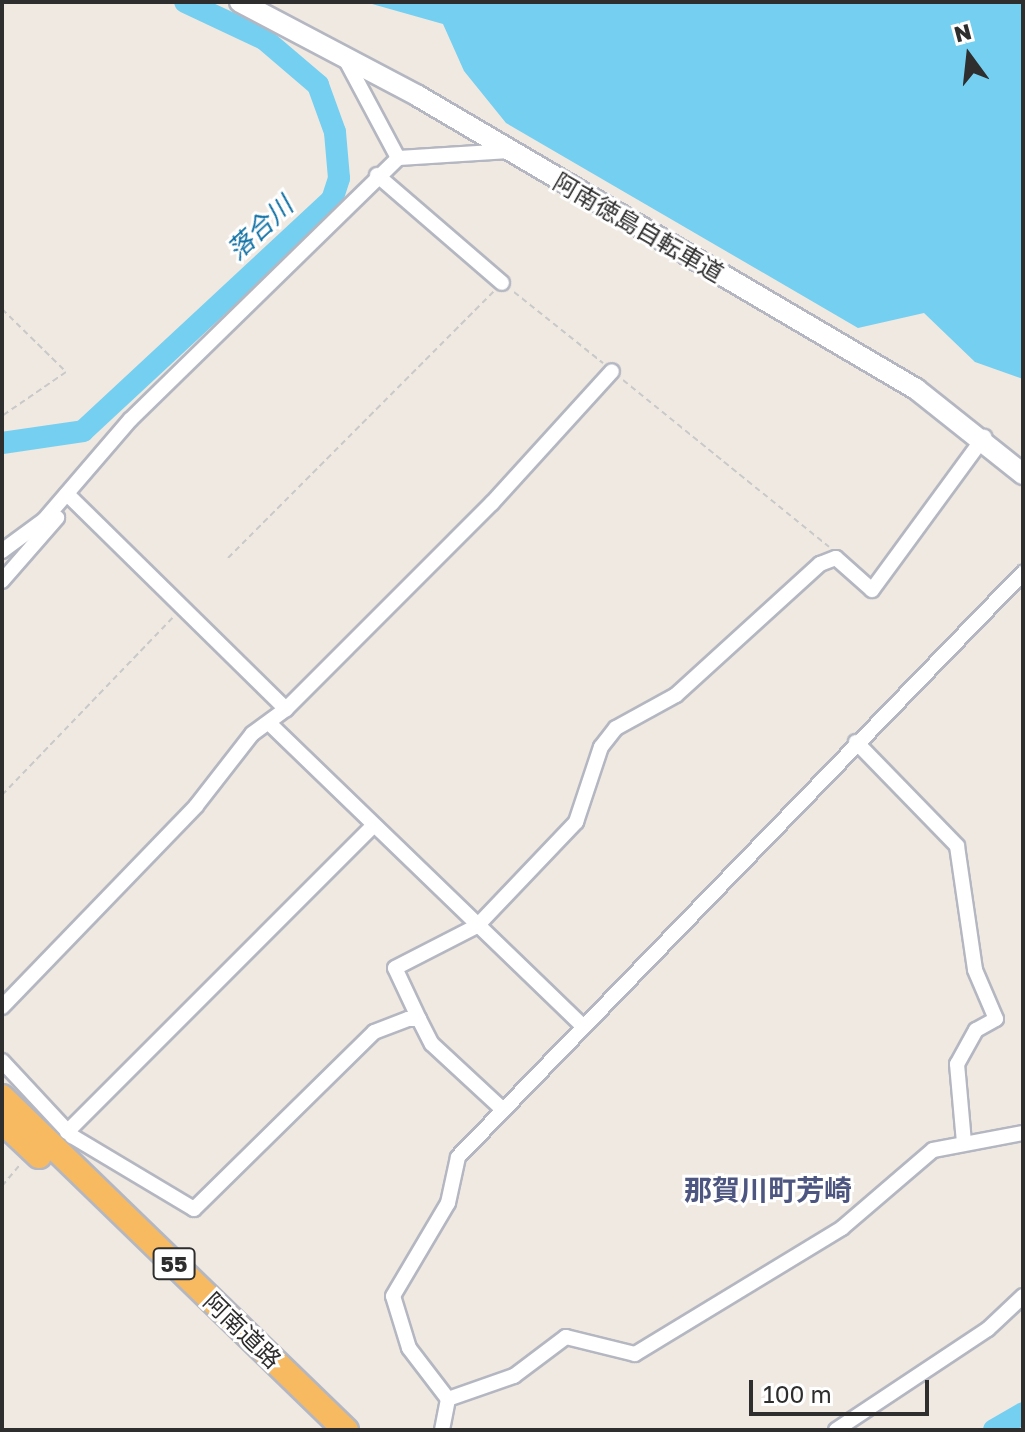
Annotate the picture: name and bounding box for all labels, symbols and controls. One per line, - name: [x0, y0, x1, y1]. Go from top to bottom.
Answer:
- north arrow: [929, 16, 1009, 96]
- text: N: [951, 17, 974, 48]
- street label: 阿南徳島自転車道: [549, 167, 729, 287]
- water label: 落合川: [221, 190, 299, 266]
- district label: 那賀川町芳崎: [684, 1173, 852, 1207]
- road number: 55: [152, 1246, 196, 1282]
- street label: 阿南道路: [198, 1286, 288, 1374]
- scale bar: [753, 1364, 933, 1414]
- text: 100 m: [763, 1379, 832, 1408]

